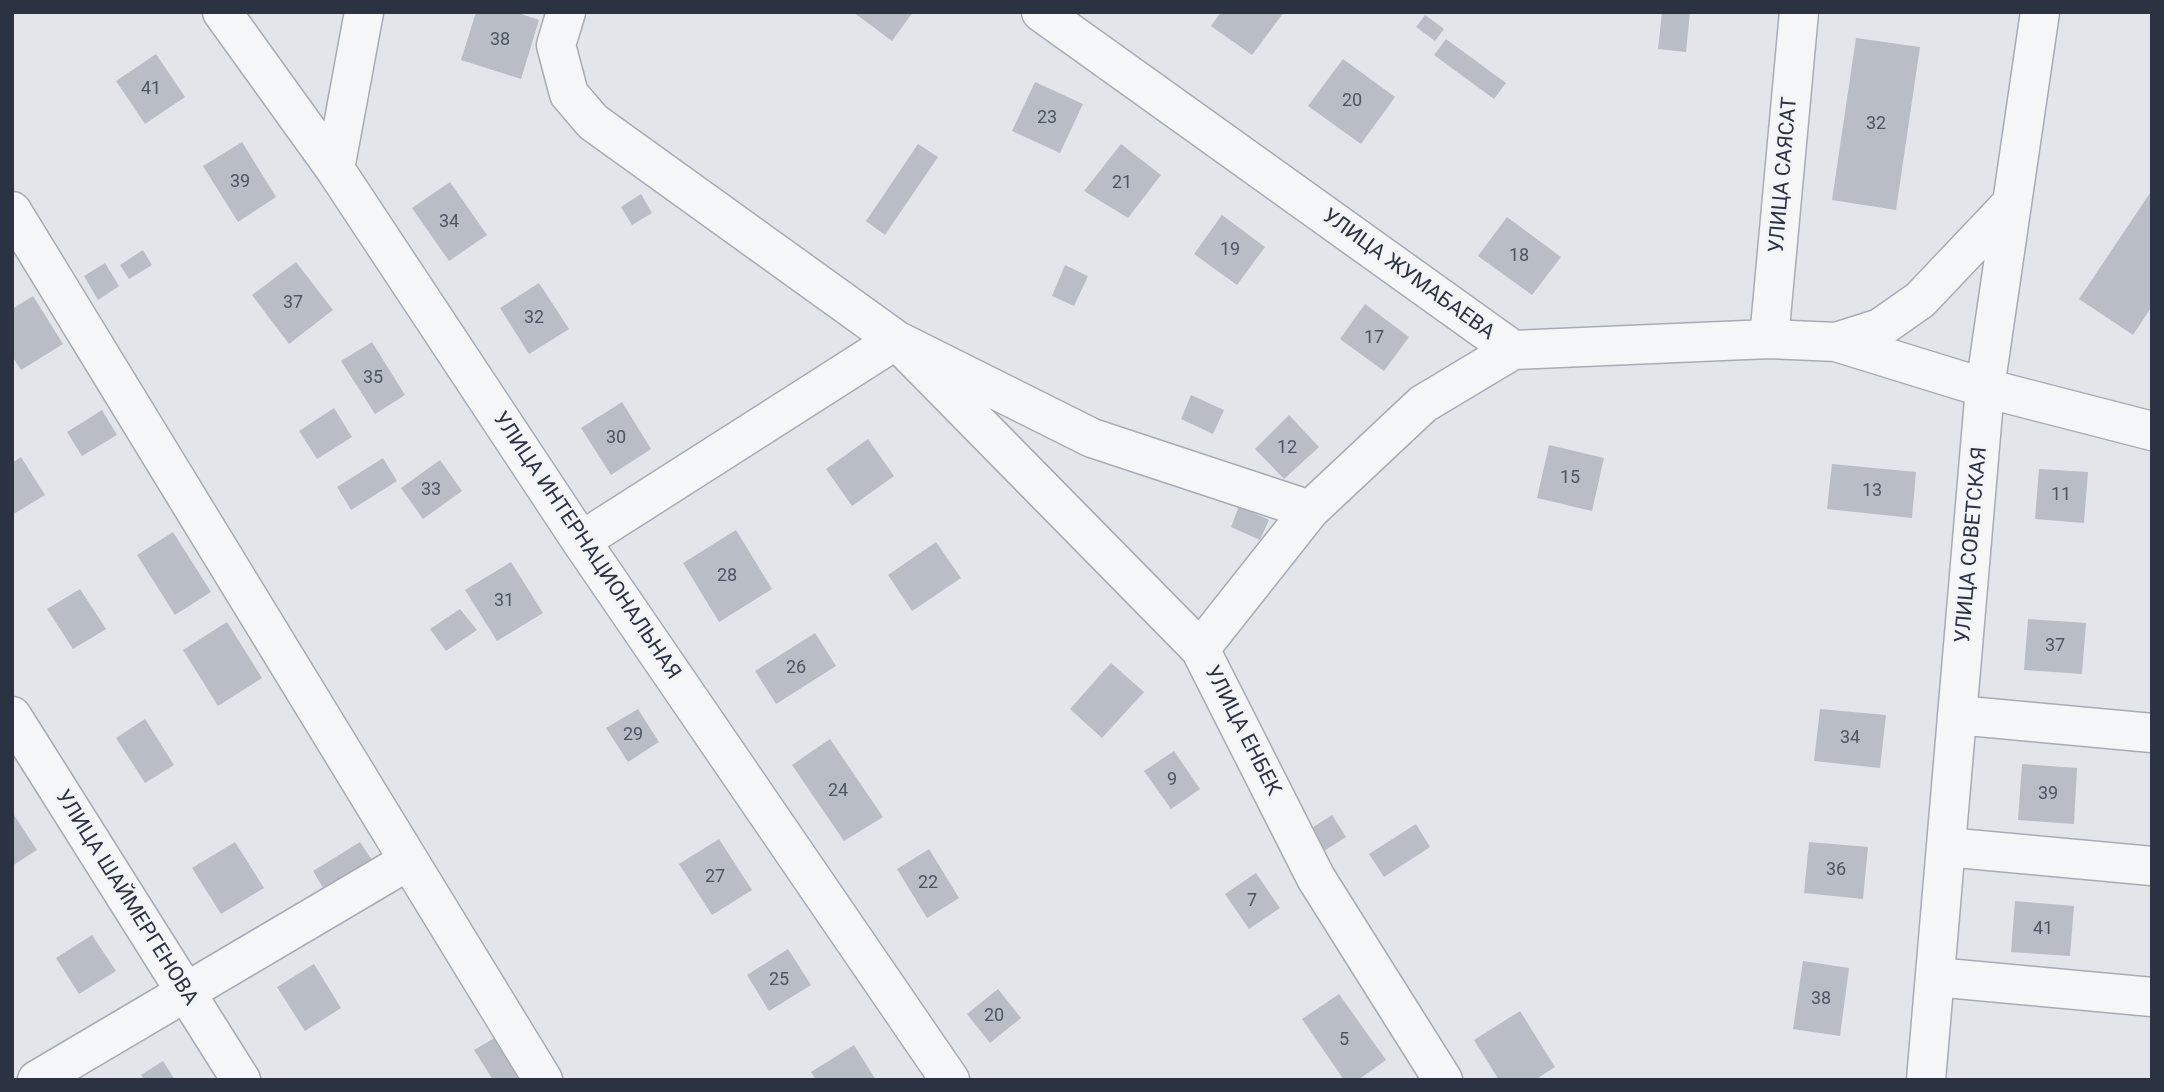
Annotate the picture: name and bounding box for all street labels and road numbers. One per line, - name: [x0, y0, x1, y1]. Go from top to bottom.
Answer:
- street label: УЛИЦА САЯСАТ: [1765, 96, 1803, 254]
- street label: УЛИЦА ЖУМАБАЕВА: [1317, 204, 1499, 346]
- street label: УЛИЦА ИНТЕРНАЦИОНАЛЬНАЯ: [487, 407, 685, 685]
- street label: УЛИЦА СОВЕТСКАЯ: [1951, 446, 1993, 644]
- street label: УЛИЦА ЕНБЕК: [1198, 662, 1286, 800]
- street label: УЛИЦА ШАЙМЕРГЕНОВА: [49, 786, 203, 1010]

